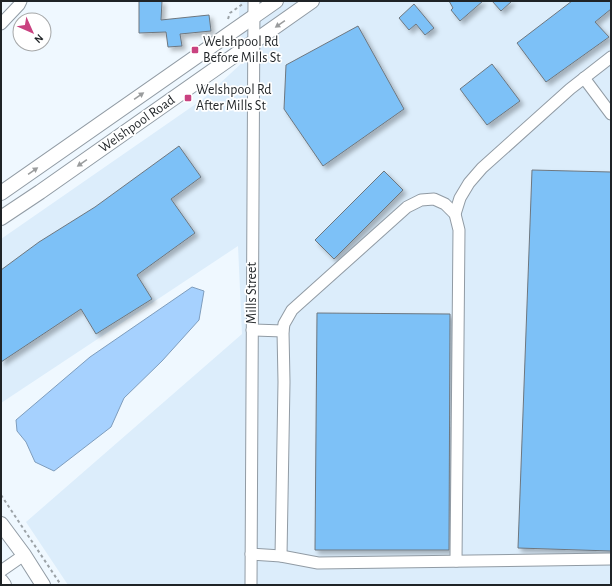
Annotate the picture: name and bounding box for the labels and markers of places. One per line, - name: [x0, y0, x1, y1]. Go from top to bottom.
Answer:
- place label: Welshpool Rd Before Mills St: [203, 35, 281, 65]
- marker: Welshpool Rd Before Mills St: [190, 45, 200, 55]
- place label: Welshpool Rd After Mills St: [196, 83, 271, 113]
- marker: Welshpool Rd After Mills St: [183, 93, 193, 103]

